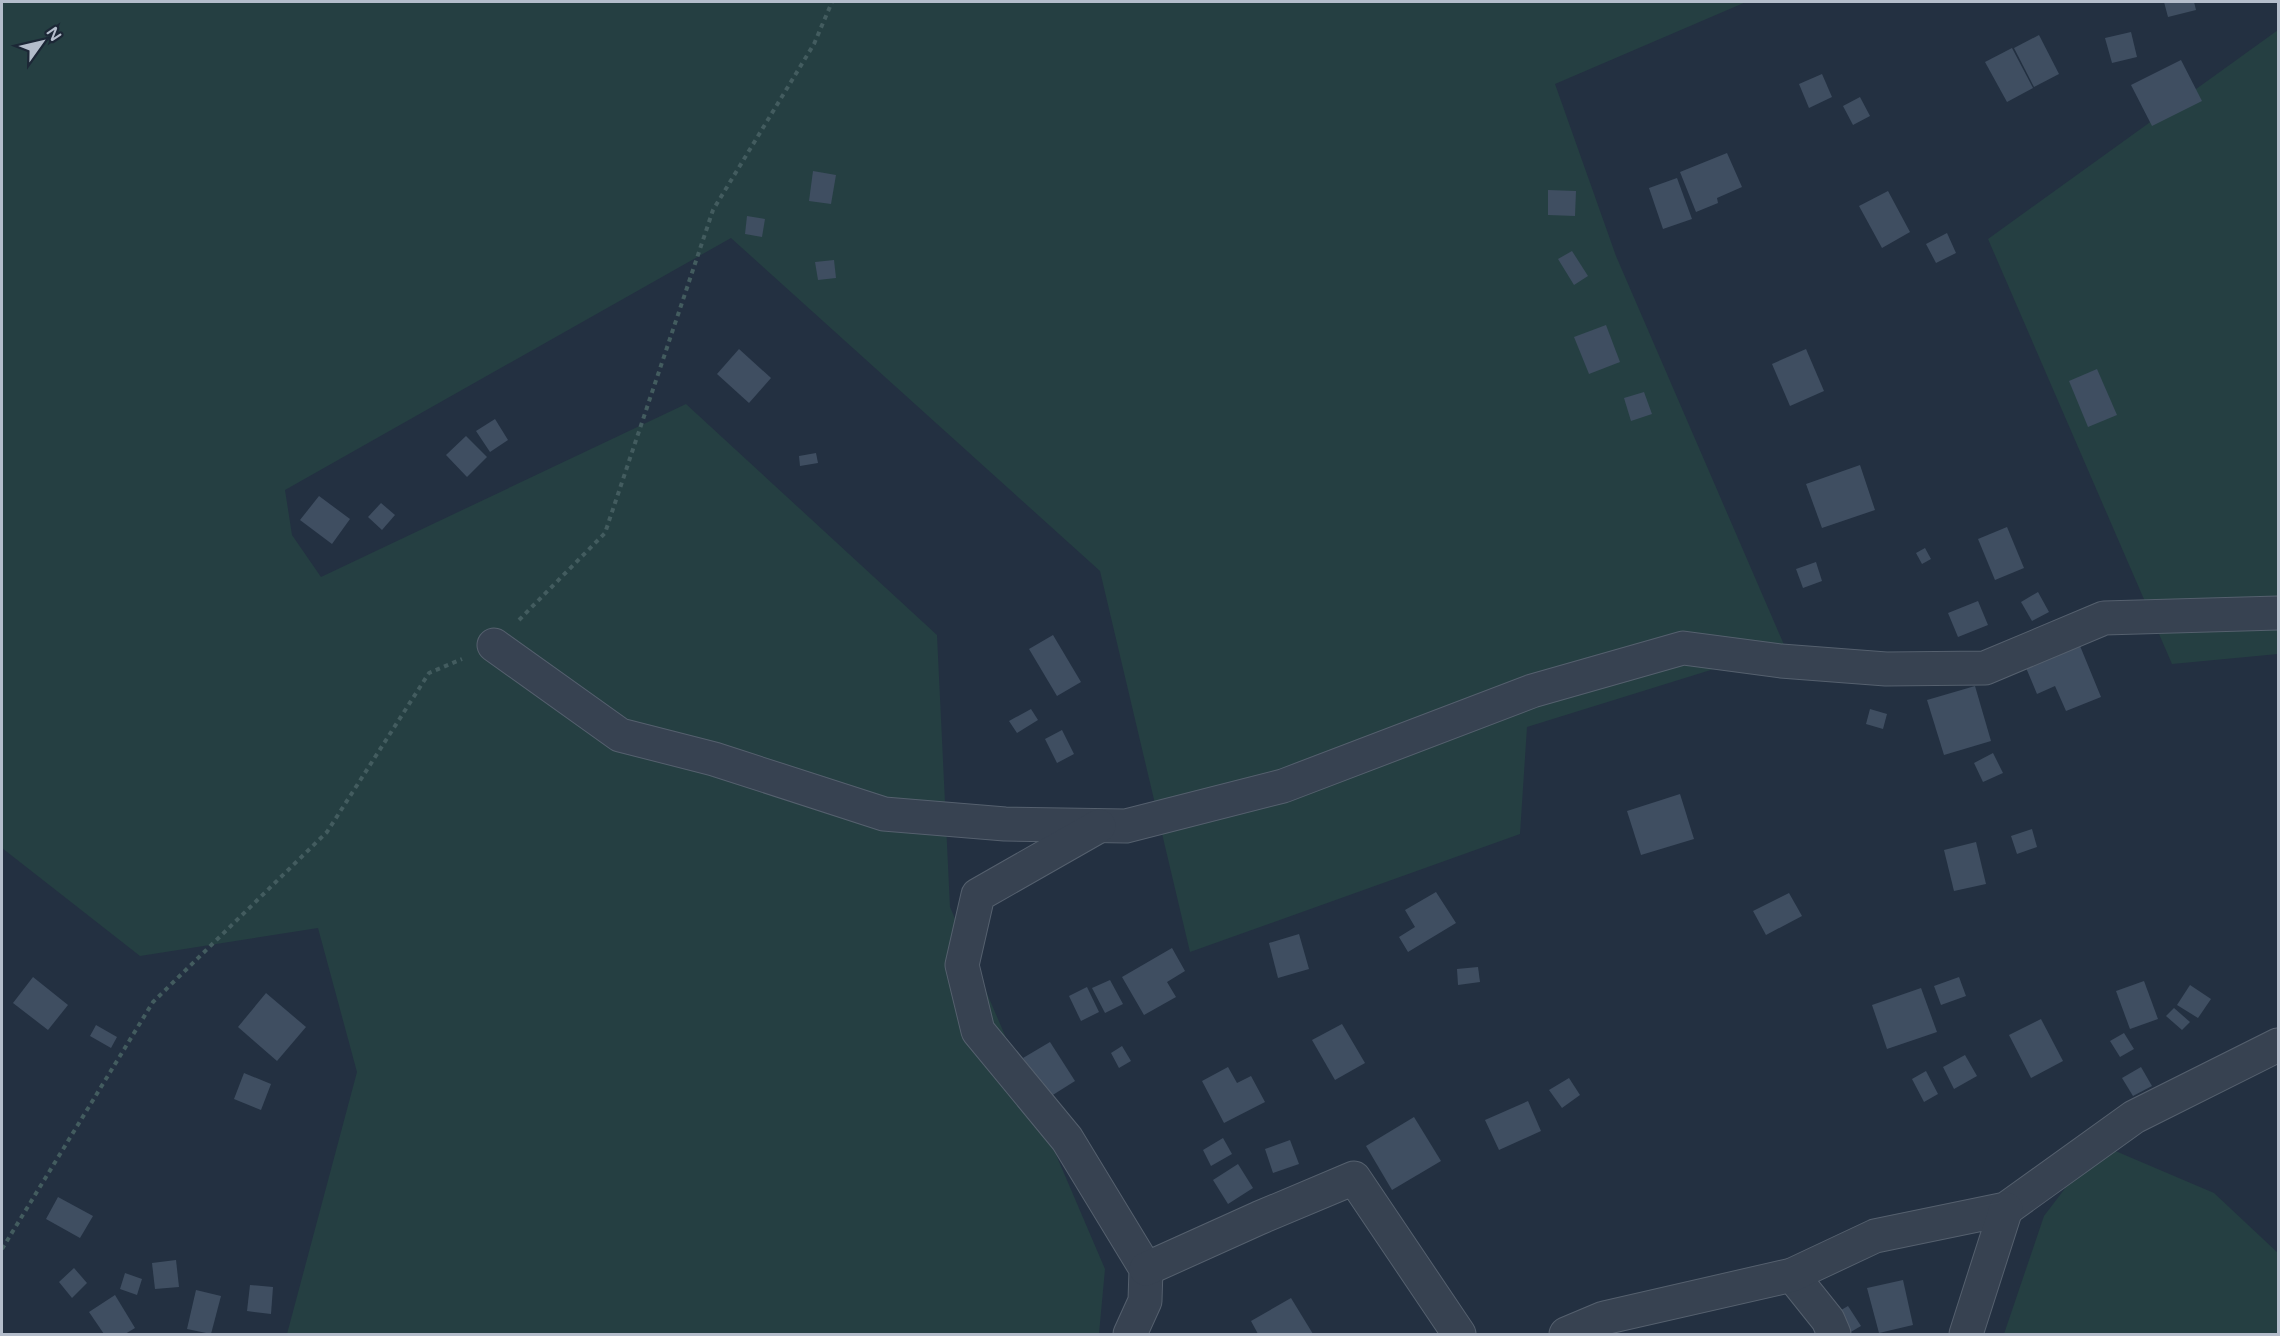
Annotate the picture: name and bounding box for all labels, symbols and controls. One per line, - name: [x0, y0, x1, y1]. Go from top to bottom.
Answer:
- north arrow: [12, 12, 72, 72]
- text: N: [42, 23, 65, 45]

